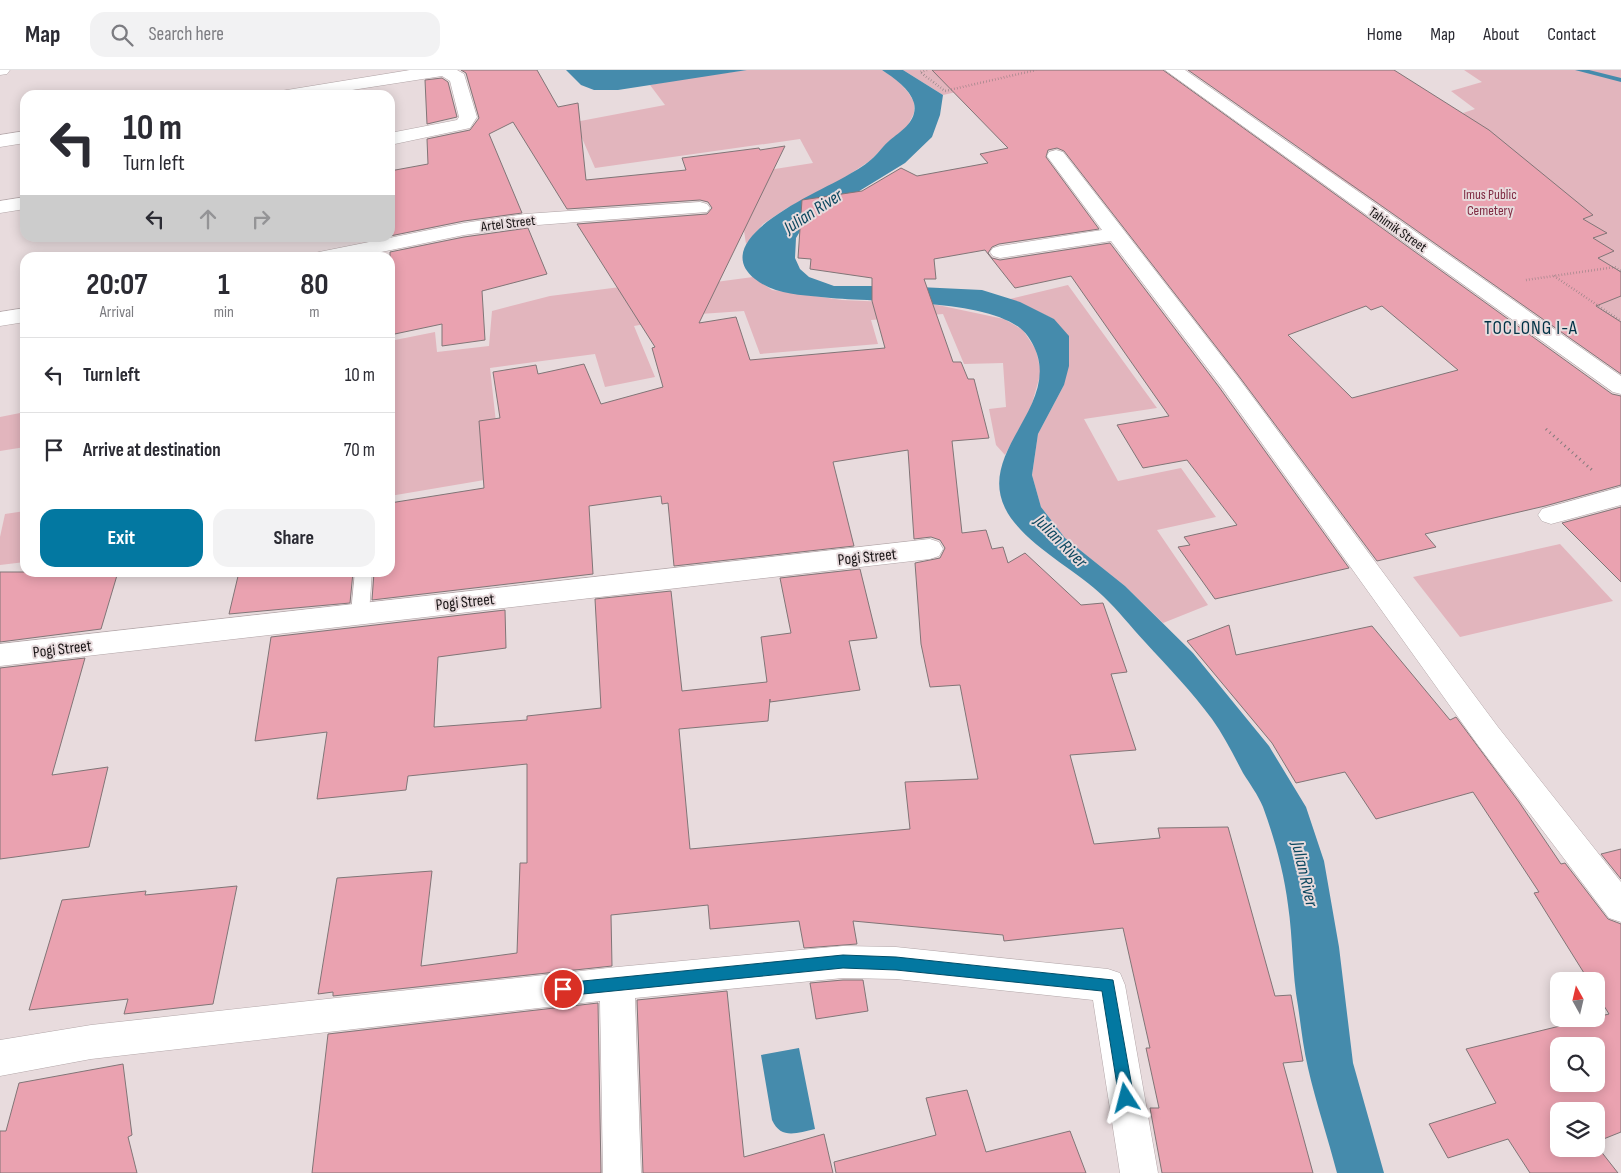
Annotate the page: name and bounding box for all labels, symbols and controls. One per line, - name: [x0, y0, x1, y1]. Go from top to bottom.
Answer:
- search box: [90, 12, 440, 57]
- text: Map: [25, 20, 60, 49]
- icon: search: [108, 21, 136, 49]
- text: Search here: [148, 23, 224, 46]
- text: Home: [1367, 24, 1402, 45]
- text: Map: [1430, 24, 1455, 45]
- text: About: [1483, 24, 1519, 45]
- text: Contact: [1547, 24, 1596, 45]
- text: 10 m: [123, 107, 182, 150]
- icon: left: [40, 110, 105, 175]
- text: Turn left: [123, 150, 185, 177]
- water label: Julian River: [779, 184, 847, 239]
- park label: Imus Public Cemetery: [1463, 186, 1517, 219]
- street label: Tahimik Street: [1365, 203, 1430, 256]
- icon: left: [141, 205, 169, 233]
- icon: ahead: [194, 205, 222, 233]
- icon: right: [247, 205, 275, 233]
- street label: Artel Street: [479, 212, 536, 235]
- text: 20:07: [86, 267, 147, 303]
- text: 1: [218, 267, 230, 303]
- text: 80: [300, 267, 329, 303]
- text: Arrival: [100, 303, 134, 322]
- text: min: [214, 303, 234, 322]
- text: m: [309, 303, 320, 322]
- district label: TOCLONG I-A: [1484, 317, 1578, 340]
- icon: left: [40, 361, 68, 389]
- text: Turn left: [83, 364, 140, 387]
- text: 10 m: [345, 364, 375, 387]
- icon: arrive: [40, 436, 68, 464]
- text: Arrive at destination: [83, 439, 221, 462]
- text: 70 m: [344, 439, 375, 462]
- button: Exit: [40, 509, 203, 567]
- button: Share: [213, 509, 375, 567]
- water label: Julian River: [1029, 510, 1092, 573]
- street label: Pogi Street: [837, 545, 898, 570]
- street label: Pogi Street: [435, 590, 496, 615]
- street label: Pogi Street: [32, 636, 93, 663]
- water label: Julian River: [1287, 839, 1322, 909]
- pin: [542, 968, 584, 1010]
- north arrow: [1550, 972, 1605, 1028]
- map controls: [1550, 972, 1605, 1157]
- icon: arrive: [549, 975, 577, 1003]
- button: search: [1550, 1037, 1605, 1092]
- position arrow: [1099, 1071, 1151, 1123]
- button: layers: [1550, 1102, 1605, 1157]

